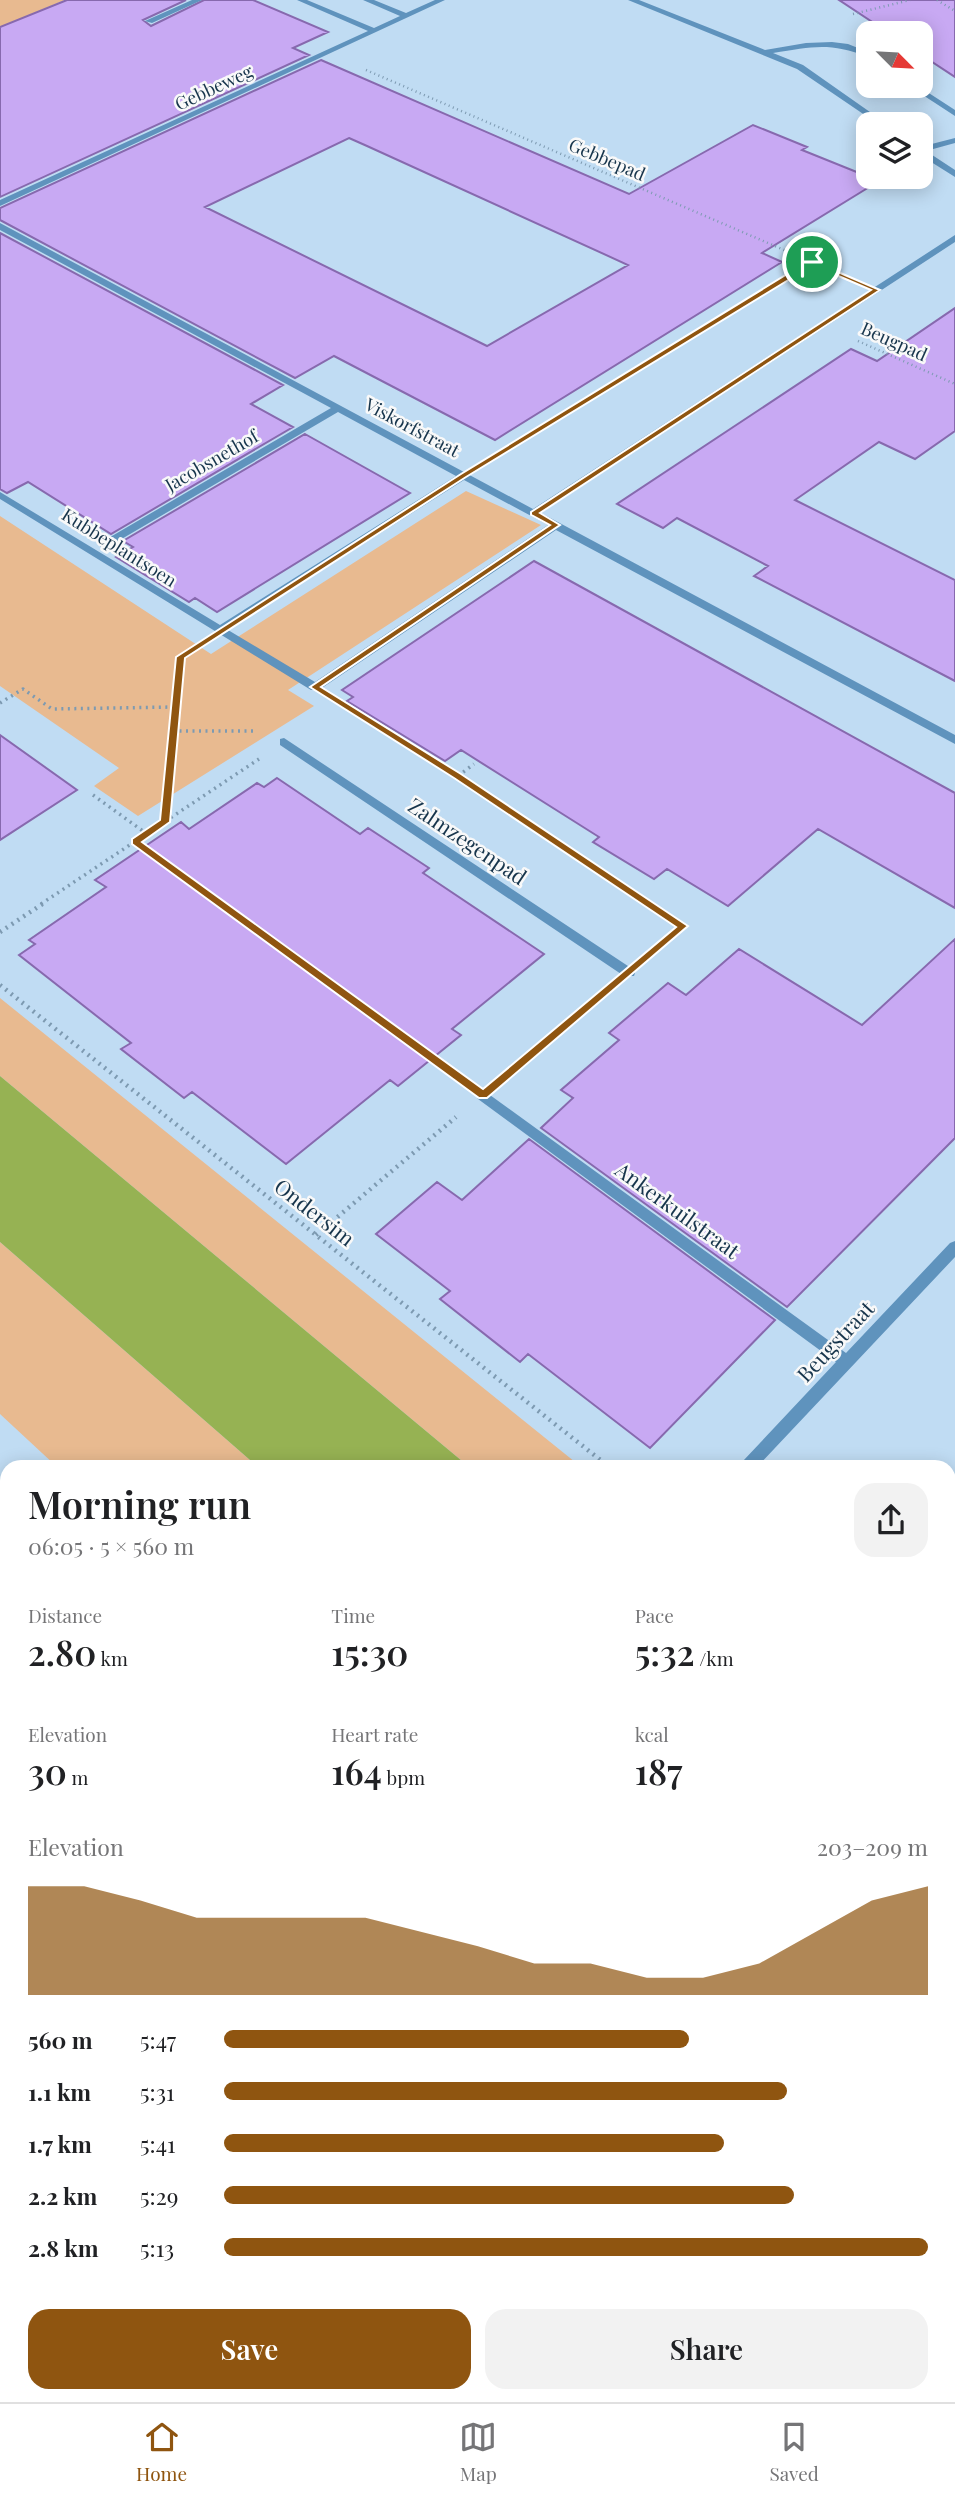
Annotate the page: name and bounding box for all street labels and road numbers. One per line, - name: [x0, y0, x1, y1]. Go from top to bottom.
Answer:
- street label: Gebbeweg: [171, 58, 257, 116]
- street label: Gebbepad: [565, 132, 650, 186]
- street label: Beugpad: [857, 316, 932, 367]
- street label: Viskorfstraat: [360, 392, 465, 462]
- street label: Jacobsnethof: [160, 423, 264, 497]
- street label: Kubbeplantsoen: [58, 502, 182, 592]
- street label: Zalmzegenpad: [403, 790, 533, 890]
- street label: Ankerkuilstraat: [610, 1154, 746, 1264]
- street label: Ondersim: [269, 1171, 361, 1252]
- street label: Beugstraat: [790, 1294, 880, 1387]

